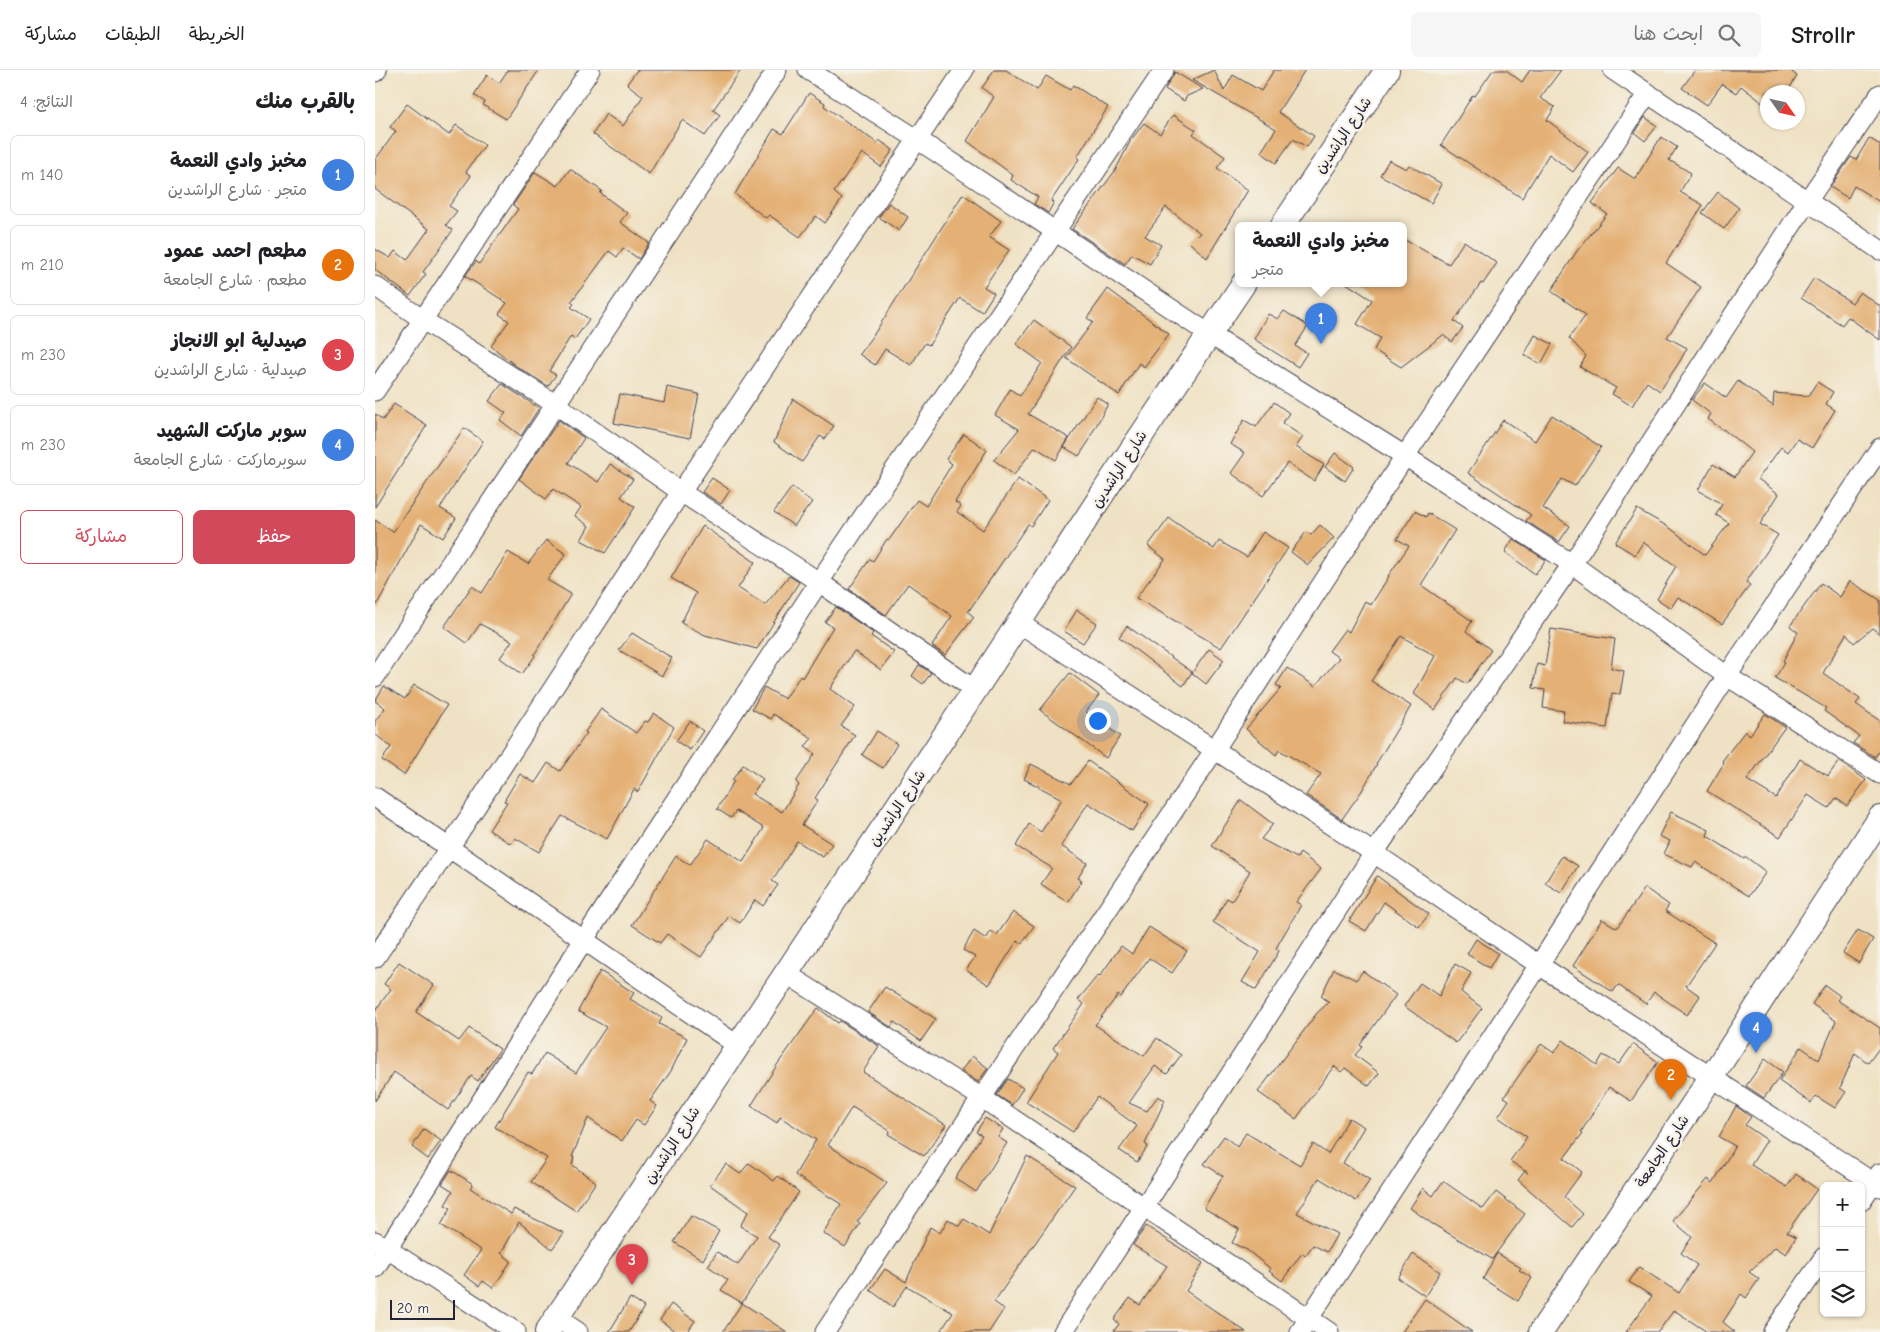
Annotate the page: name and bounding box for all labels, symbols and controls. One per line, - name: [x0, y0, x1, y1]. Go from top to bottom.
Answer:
- search box: [1411, 12, 1761, 57]
- icon: search: [1715, 21, 1743, 49]
- text: Strollr: [1791, 21, 1855, 49]
- text: ابحث هنا: [1633, 23, 1703, 45]
- text: مشاركة: [25, 24, 77, 45]
- text: الطبقات: [105, 24, 161, 45]
- text: الخريطة: [189, 24, 245, 45]
- north arrow: [1760, 85, 1805, 130]
- text: بالقرب منك: [255, 89, 355, 113]
- text: النتائج: 4: [20, 93, 73, 111]
- street label: شارع الراشدين: [1311, 93, 1376, 177]
- text: مخبز وادي النعمة: [170, 150, 307, 172]
- text: 140 m: [21, 166, 63, 184]
- text: 1: [335, 166, 341, 184]
- text: متجر · شارع الراشدين: [168, 181, 307, 199]
- popup: [1235, 222, 1407, 287]
- text: مخبز وادي النعمة: [1253, 230, 1389, 252]
- text: مطعم احمد عمود: [164, 240, 307, 262]
- text: 210 m: [21, 256, 64, 274]
- text: 2: [334, 256, 342, 274]
- text: متجر: [1253, 261, 1284, 279]
- text: مطعم · شارع الجامعة: [164, 271, 307, 289]
- pin: 1: [1305, 303, 1337, 344]
- text: صيدلية ابو الانجاز: [171, 330, 307, 352]
- text: 230 m: [21, 346, 66, 364]
- text: 3: [334, 346, 342, 364]
- text: صيدلية · شارع الراشدين: [154, 361, 307, 379]
- text: سوبر ماركت الشهيد: [156, 420, 307, 442]
- street label: شارع الراشدين: [1087, 427, 1152, 512]
- text: 230 m: [21, 436, 66, 454]
- text: 4: [334, 436, 342, 454]
- text: سوبرماركت · شارع الجامعة: [134, 451, 307, 469]
- button: مشاركة: [20, 510, 183, 564]
- button: حفظ: [193, 510, 355, 564]
- your location: [1085, 708, 1111, 734]
- street label: شارع الراشدين: [865, 766, 930, 850]
- pin: 4: [1740, 1012, 1772, 1053]
- pin: 2: [1655, 1059, 1687, 1100]
- street label: شارع الراشدين: [640, 1103, 705, 1188]
- street label: شارع الجامعة: [1631, 1111, 1694, 1191]
- map controls: [1820, 1182, 1865, 1317]
- button: +: [1820, 1182, 1865, 1227]
- button: −: [1820, 1227, 1865, 1272]
- pin: 3: [616, 1244, 648, 1285]
- button: layers: [1820, 1272, 1865, 1317]
- scale bar: [390, 1297, 455, 1320]
- text: 20 m: [397, 1300, 429, 1317]

